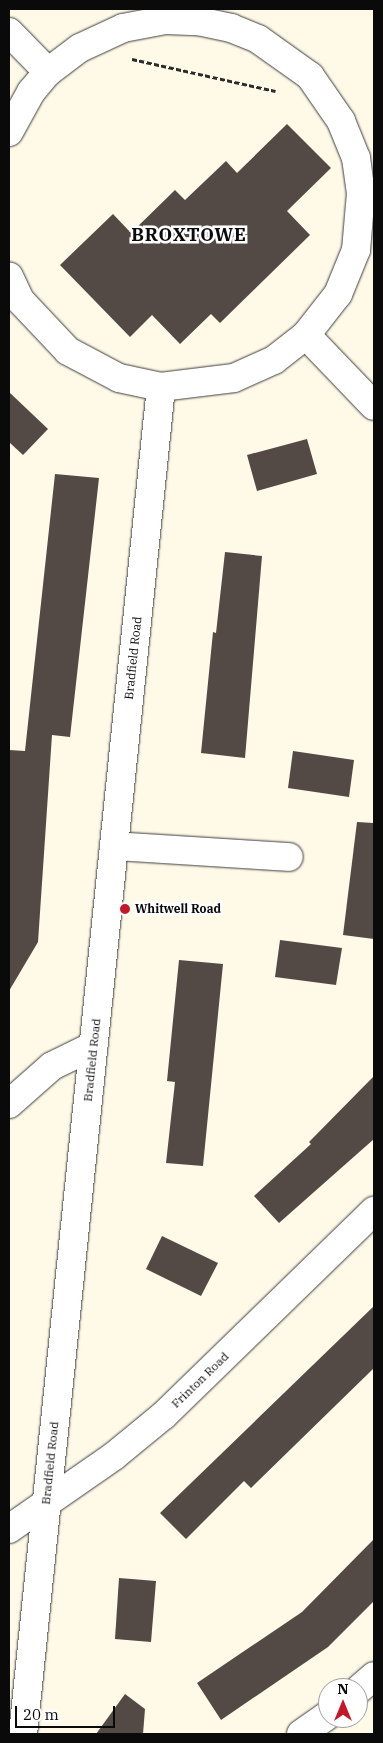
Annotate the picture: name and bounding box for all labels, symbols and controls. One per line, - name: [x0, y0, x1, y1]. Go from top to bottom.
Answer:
- district label: BROXTOWE: [130, 224, 248, 246]
- street label: Bradfield Road: [121, 616, 145, 700]
- place label: Whitwell Road: [135, 902, 221, 916]
- marker: Whitwell Road: [119, 903, 131, 915]
- street label: Bradfield Road: [80, 1018, 104, 1102]
- street label: Frinton Road: [168, 1349, 232, 1411]
- street label: Bradfield Road: [38, 1421, 62, 1505]
- north arrow: [318, 1678, 368, 1728]
- text: N: [337, 1680, 349, 1698]
- scale bar: [18, 1696, 118, 1728]
- text: 20 m: [23, 1705, 59, 1724]

